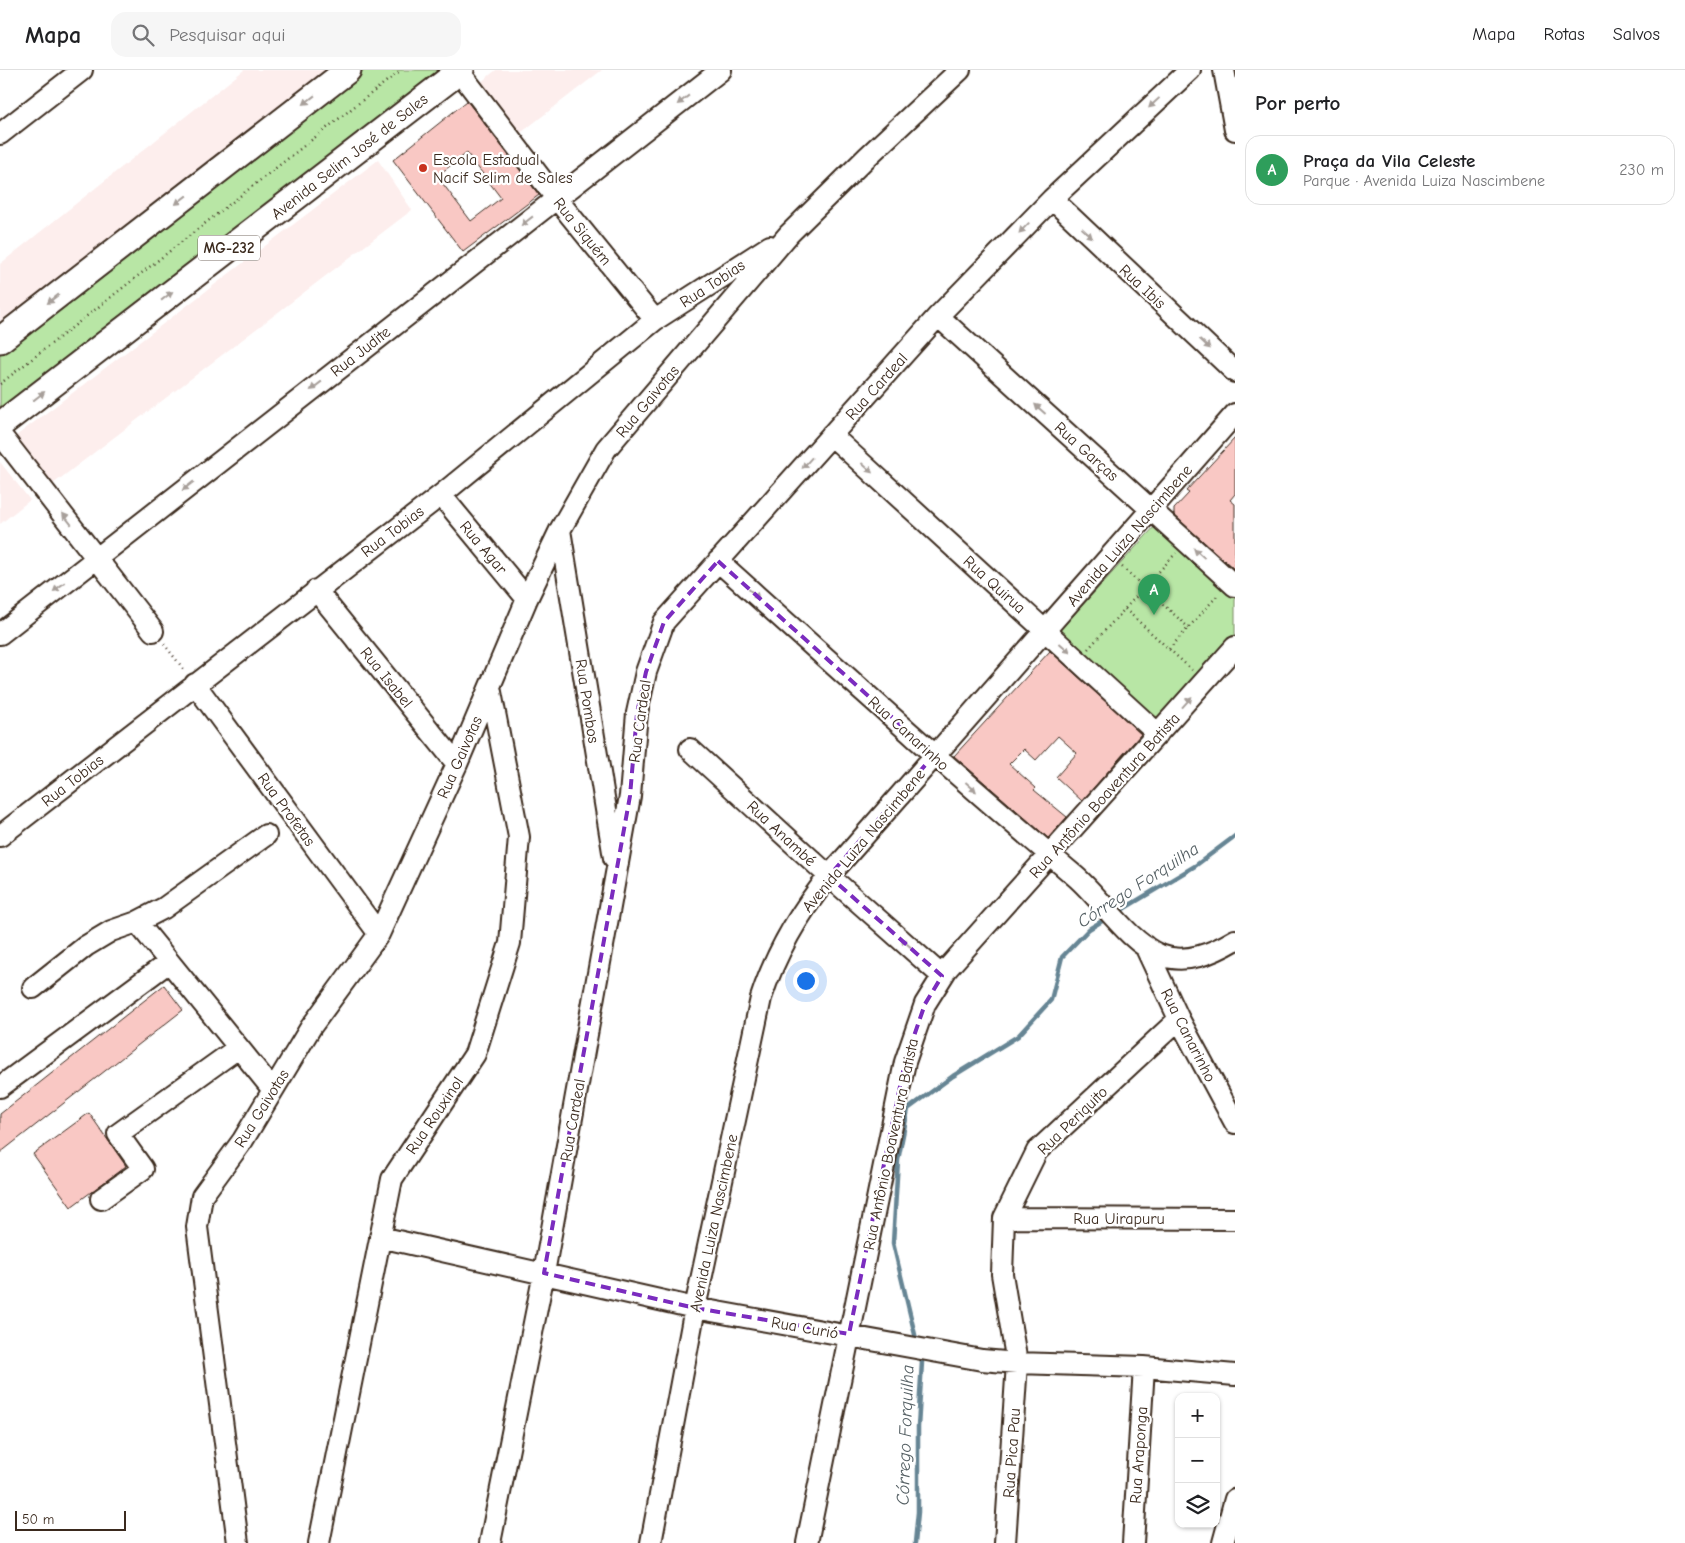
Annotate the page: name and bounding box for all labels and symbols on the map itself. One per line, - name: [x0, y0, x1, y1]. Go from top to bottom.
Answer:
- street label: Avenida Selim José de Sales: [268, 90, 432, 223]
- one-way arrow: [302, 95, 316, 105]
- one-way arrow: [676, 95, 690, 105]
- one-way arrow: [1148, 97, 1160, 109]
- place label: Escola Estadual Nacif Selim de Sales: [433, 151, 573, 187]
- marker: Escola Estadual Nacif Selim de Sales: [417, 162, 429, 174]
- one-way arrow: [175, 194, 188, 205]
- street label: Rua Siquém: [550, 194, 615, 269]
- one-way arrow: [520, 216, 534, 226]
- one-way arrow: [1018, 222, 1030, 234]
- one-way arrow: [1081, 227, 1093, 239]
- road number: MG-232: [198, 236, 260, 260]
- street label: Rua Tobias: [677, 256, 749, 311]
- street label: Rua Ibis: [1116, 261, 1169, 313]
- one-way arrow: [160, 291, 174, 301]
- one-way arrow: [47, 294, 60, 305]
- street label: Rua Judite: [327, 323, 394, 381]
- one-way arrow: [1199, 338, 1211, 350]
- street label: Rua Cardeal: [842, 350, 911, 424]
- street label: Rua Gaivotas: [612, 362, 683, 441]
- one-way arrow: [310, 380, 323, 391]
- one-way arrow: [32, 390, 45, 401]
- one-way arrow: [1034, 403, 1046, 414]
- street label: Rua Garças: [1051, 418, 1122, 485]
- one-way arrow: [801, 456, 813, 468]
- street label: Avenida Luiza Nascimbene: [1062, 460, 1196, 610]
- one-way arrow: [861, 462, 873, 474]
- one-way arrow: [181, 481, 195, 491]
- street label: Rua Tobias: [358, 502, 428, 561]
- one-way arrow: [61, 513, 72, 526]
- street label: Rua Agar: [456, 517, 511, 578]
- one-way arrow: [1193, 547, 1205, 559]
- street label: Rua Quirua: [960, 552, 1029, 617]
- pin: A: [1138, 574, 1170, 615]
- one-way arrow: [53, 582, 66, 593]
- one-way arrow: [748, 588, 760, 600]
- one-way arrow: [1058, 643, 1071, 654]
- street label: Rua Isabel: [356, 644, 416, 711]
- street label: Rua Pombos: [571, 658, 603, 745]
- street label: Rua Cardeal: [625, 679, 655, 764]
- street label: Rua Canarinho: [864, 693, 952, 775]
- one-way arrow: [1181, 695, 1192, 708]
- street label: Rua Antônio Boaventura Batista: [1026, 709, 1184, 882]
- street label: Rua Gaivotas: [434, 713, 486, 801]
- street label: Rua Tobias: [38, 751, 107, 811]
- street label: Avenida Luiza Nascimbene: [799, 765, 929, 916]
- street label: Rua Profetas: [254, 770, 319, 850]
- one-way arrow: [964, 781, 976, 793]
- street label: Rua Anambé: [743, 797, 819, 870]
- water label: Córrego Forquilha: [1074, 838, 1203, 933]
- one-way arrow: [899, 938, 912, 949]
- your location: [793, 968, 819, 994]
- street label: Rua Canarinho: [1157, 986, 1219, 1085]
- street label: Rua Antônio Boaventura Batista: [860, 1037, 922, 1252]
- street label: Rua Gaivotas: [231, 1066, 293, 1151]
- street label: Rua Rouxinol: [402, 1074, 467, 1158]
- street label: Rua Cardeal: [557, 1077, 589, 1163]
- street label: Rua Periquito: [1034, 1083, 1111, 1159]
- street label: Avenida Luiza Nascimbene: [686, 1133, 742, 1314]
- street label: Rua Uirapuru: [1073, 1210, 1165, 1228]
- street label: Rua Curió: [770, 1313, 840, 1343]
- water label: Córrego Forquilha: [893, 1364, 918, 1506]
- street label: Rua Araponga: [1127, 1406, 1151, 1504]
- street label: Rua Pica Pau: [1000, 1408, 1024, 1499]
- scale bar: [15, 1508, 126, 1531]

